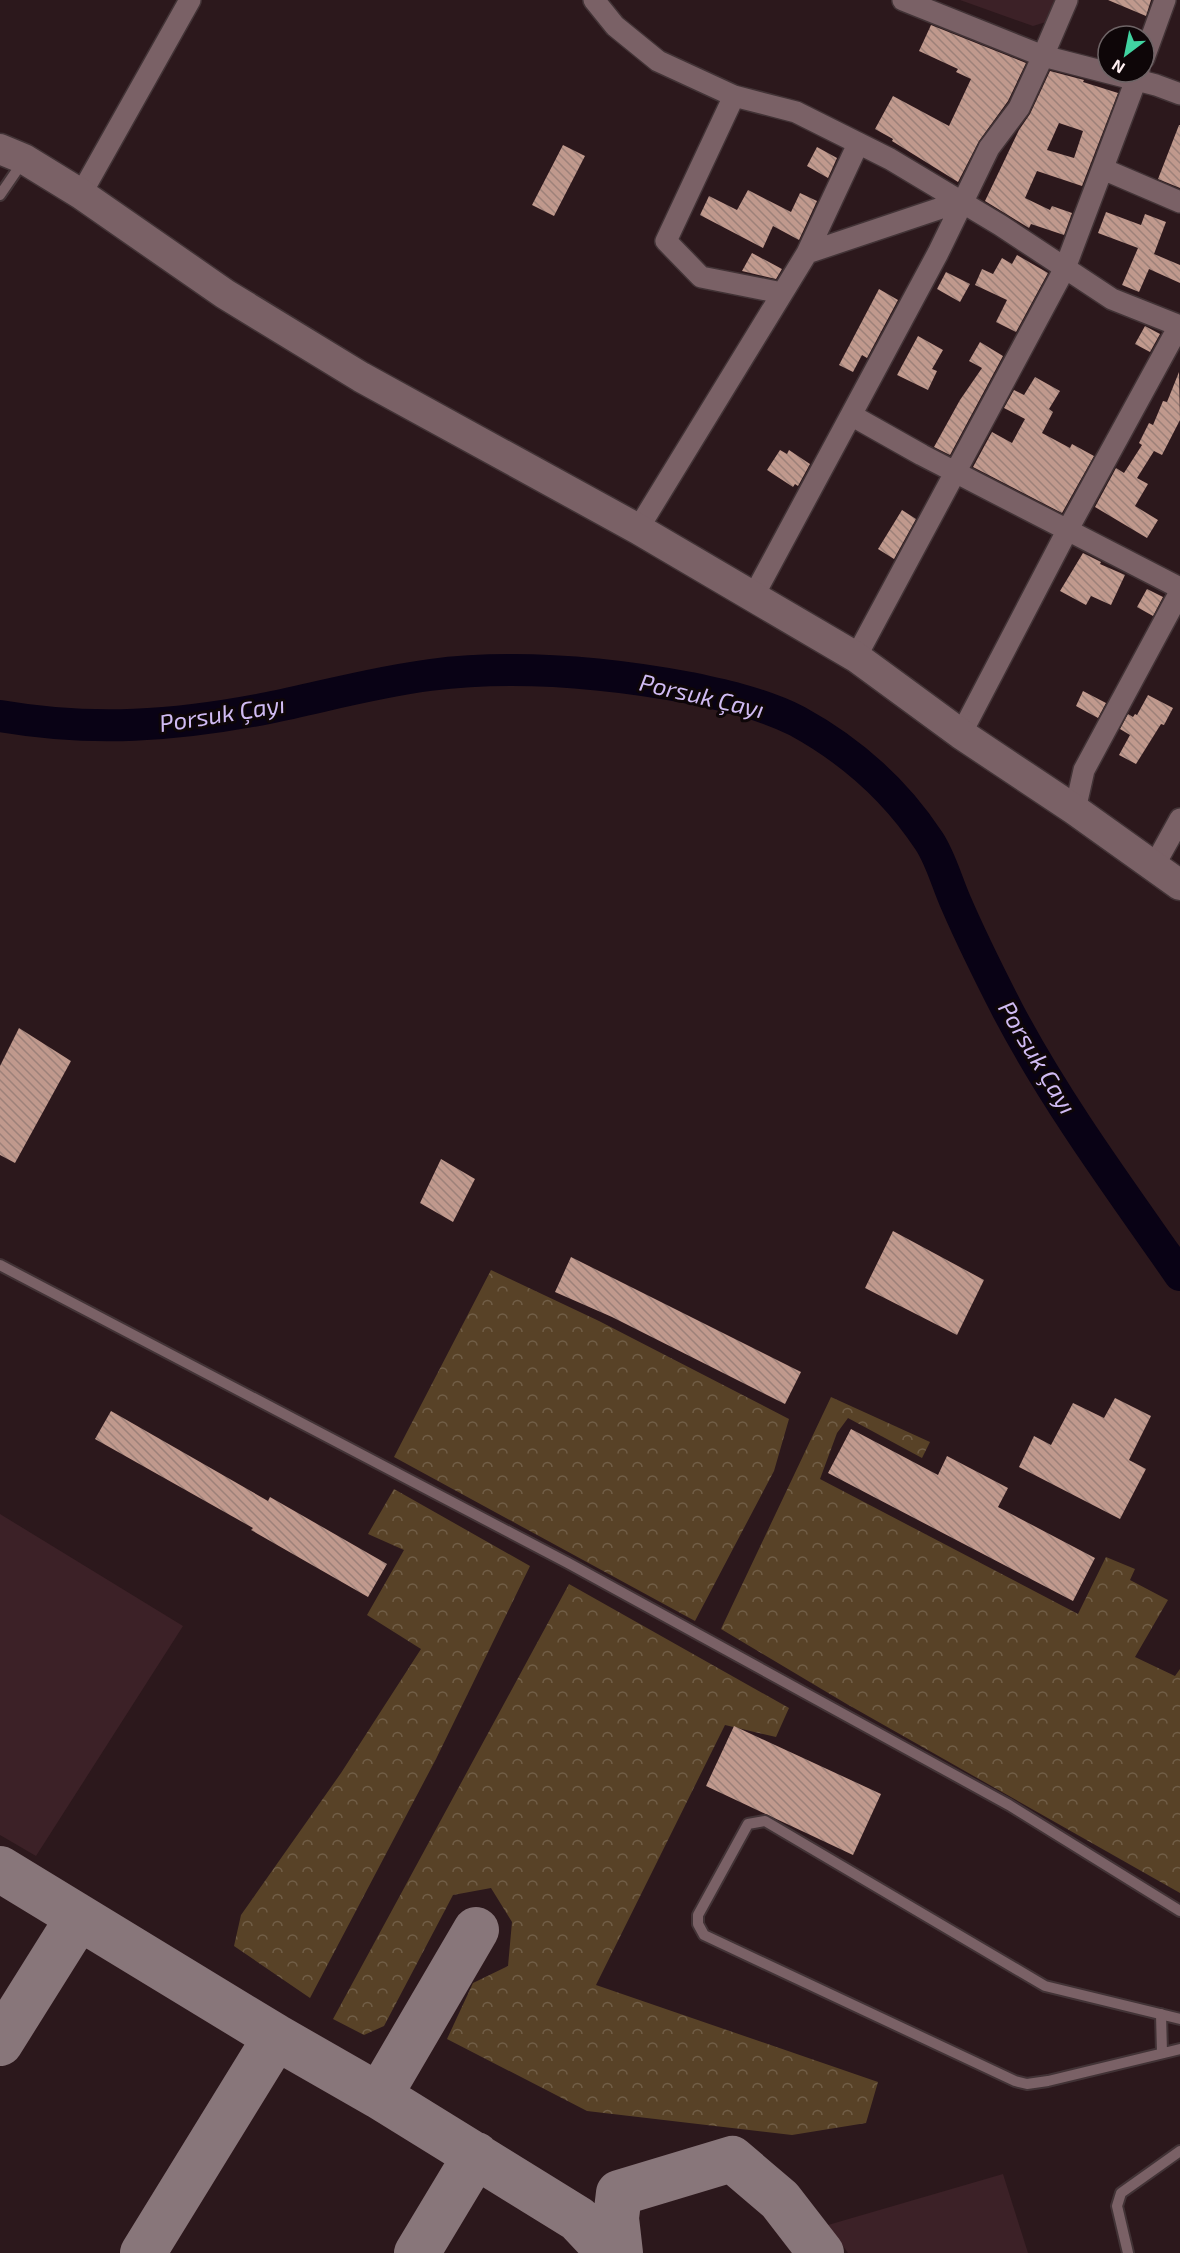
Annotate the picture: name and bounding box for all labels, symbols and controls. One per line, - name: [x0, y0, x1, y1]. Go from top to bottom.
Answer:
- north arrow: [1096, 24, 1156, 84]
- text: N: [1108, 56, 1128, 78]
- water label: Porsuk Çayı: [637, 667, 767, 724]
- water label: Porsuk Çayı: [157, 689, 287, 738]
- water label: Porsuk Çayı: [992, 995, 1083, 1119]

